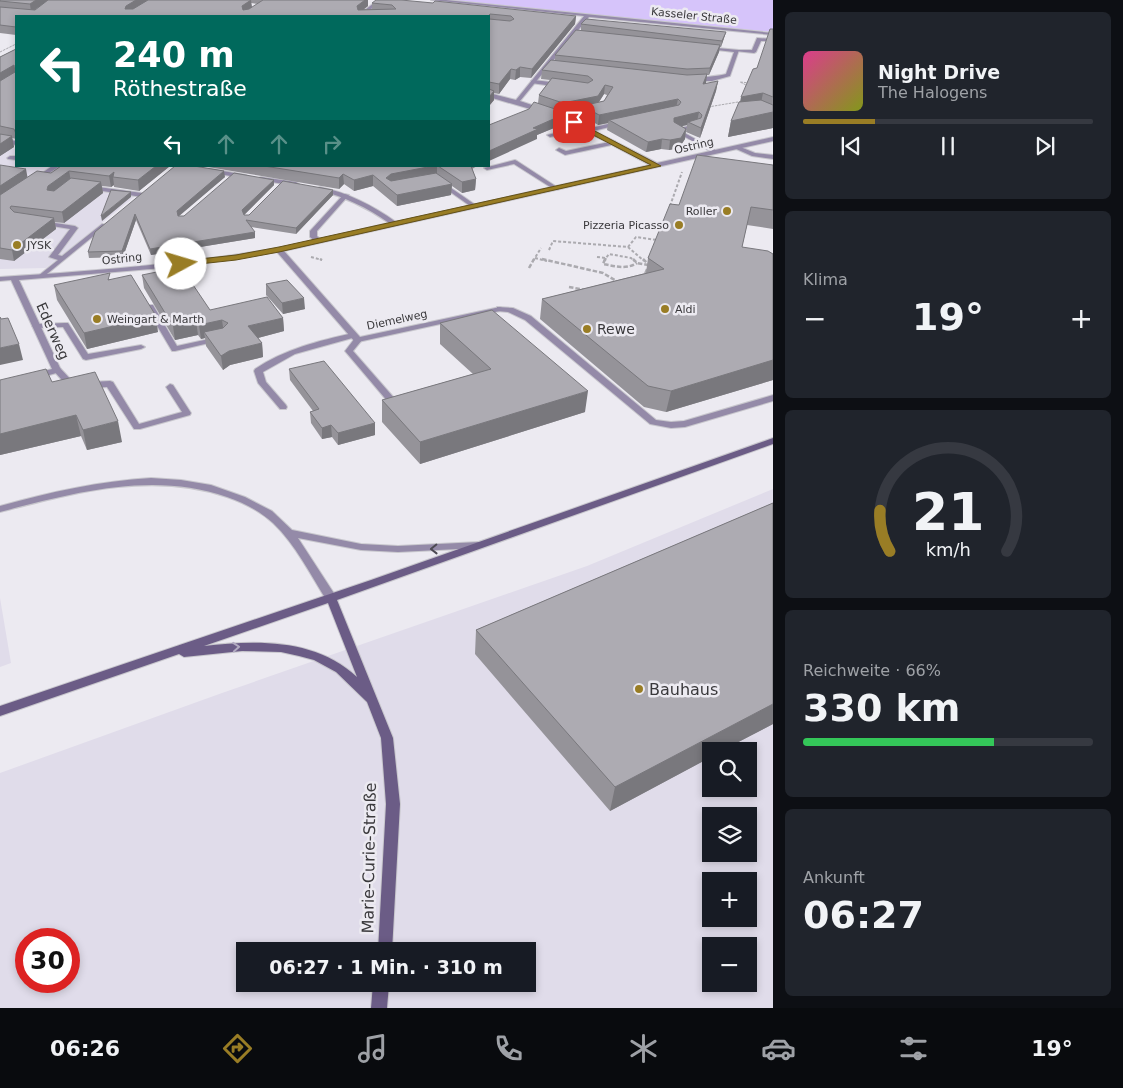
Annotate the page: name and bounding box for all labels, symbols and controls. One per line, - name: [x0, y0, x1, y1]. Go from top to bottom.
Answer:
- street label: Kasseler Straße: [651, 5, 738, 27]
- icon: left: [30, 35, 95, 100]
- text: 240 m: [113, 35, 235, 75]
- text: Night Drive: [878, 61, 1000, 83]
- text: Röthestraße: [113, 76, 247, 101]
- text: The Halogens: [878, 83, 987, 102]
- pin: [553, 101, 595, 143]
- icon: arrive: [560, 108, 588, 136]
- icon: left: [159, 130, 187, 158]
- icon: ahead: [212, 130, 240, 158]
- icon: ahead: [265, 130, 293, 158]
- icon: right: [318, 130, 346, 158]
- icon: previous: [837, 132, 865, 160]
- icon: pause: [934, 132, 962, 160]
- icon: next: [1031, 132, 1059, 160]
- street label: Ostring: [673, 135, 715, 157]
- place label: Roller: [686, 205, 717, 218]
- marker: Roller: [721, 205, 733, 217]
- place label: Pizzeria Picasso: [583, 219, 669, 232]
- marker: Pizzeria Picasso: [673, 219, 685, 231]
- position arrow: [154, 237, 206, 289]
- marker: JYSK: [11, 239, 23, 251]
- place label: JYSK: [26, 239, 52, 252]
- street label: Ostring: [101, 250, 143, 268]
- text: Klima: [803, 270, 848, 289]
- text: 19°: [912, 295, 984, 339]
- street label: Ederweg: [33, 300, 73, 362]
- text: −: [803, 302, 826, 335]
- text: +: [1070, 302, 1093, 335]
- marker: Aldi: [659, 303, 671, 315]
- place label: Aldi: [675, 303, 696, 316]
- street label: Diemelweg: [366, 307, 428, 333]
- marker: Weingart & Marth: [91, 313, 103, 325]
- place label: Weingart & Marth: [107, 313, 204, 326]
- place label: Rewe: [597, 321, 635, 337]
- marker: Rewe: [581, 323, 593, 335]
- text: 21: [912, 482, 984, 542]
- text: km/h: [925, 539, 971, 560]
- one-way arrow: [430, 543, 438, 554]
- one-way arrow: [233, 642, 241, 653]
- text: Reichweite · 66%: [803, 661, 941, 680]
- place label: Bauhaus: [649, 680, 718, 699]
- marker: Bauhaus: [633, 683, 645, 695]
- text: 330 km: [803, 686, 960, 730]
- map controls: [702, 742, 757, 992]
- button: search: [702, 742, 757, 797]
- street label: Marie-Curie-Straße: [358, 782, 380, 934]
- button: layers: [702, 807, 757, 862]
- text: Ankunft: [803, 868, 865, 887]
- button: +: [702, 872, 757, 927]
- text: 06:27: [803, 893, 924, 937]
- speed limit sign: 30: [15, 928, 80, 993]
- button: −: [702, 937, 757, 992]
- text: 06:27 · 1 Min. · 310 m: [269, 956, 503, 978]
- icon: directions: [220, 1031, 255, 1066]
- icon: music: [355, 1031, 390, 1066]
- icon: phone: [491, 1031, 526, 1066]
- icon: climate: [626, 1031, 661, 1066]
- icon: car: [761, 1031, 796, 1066]
- icon: filters: [896, 1031, 931, 1066]
- text: 06:26: [50, 1036, 120, 1061]
- text: 19°: [1031, 1036, 1073, 1061]

